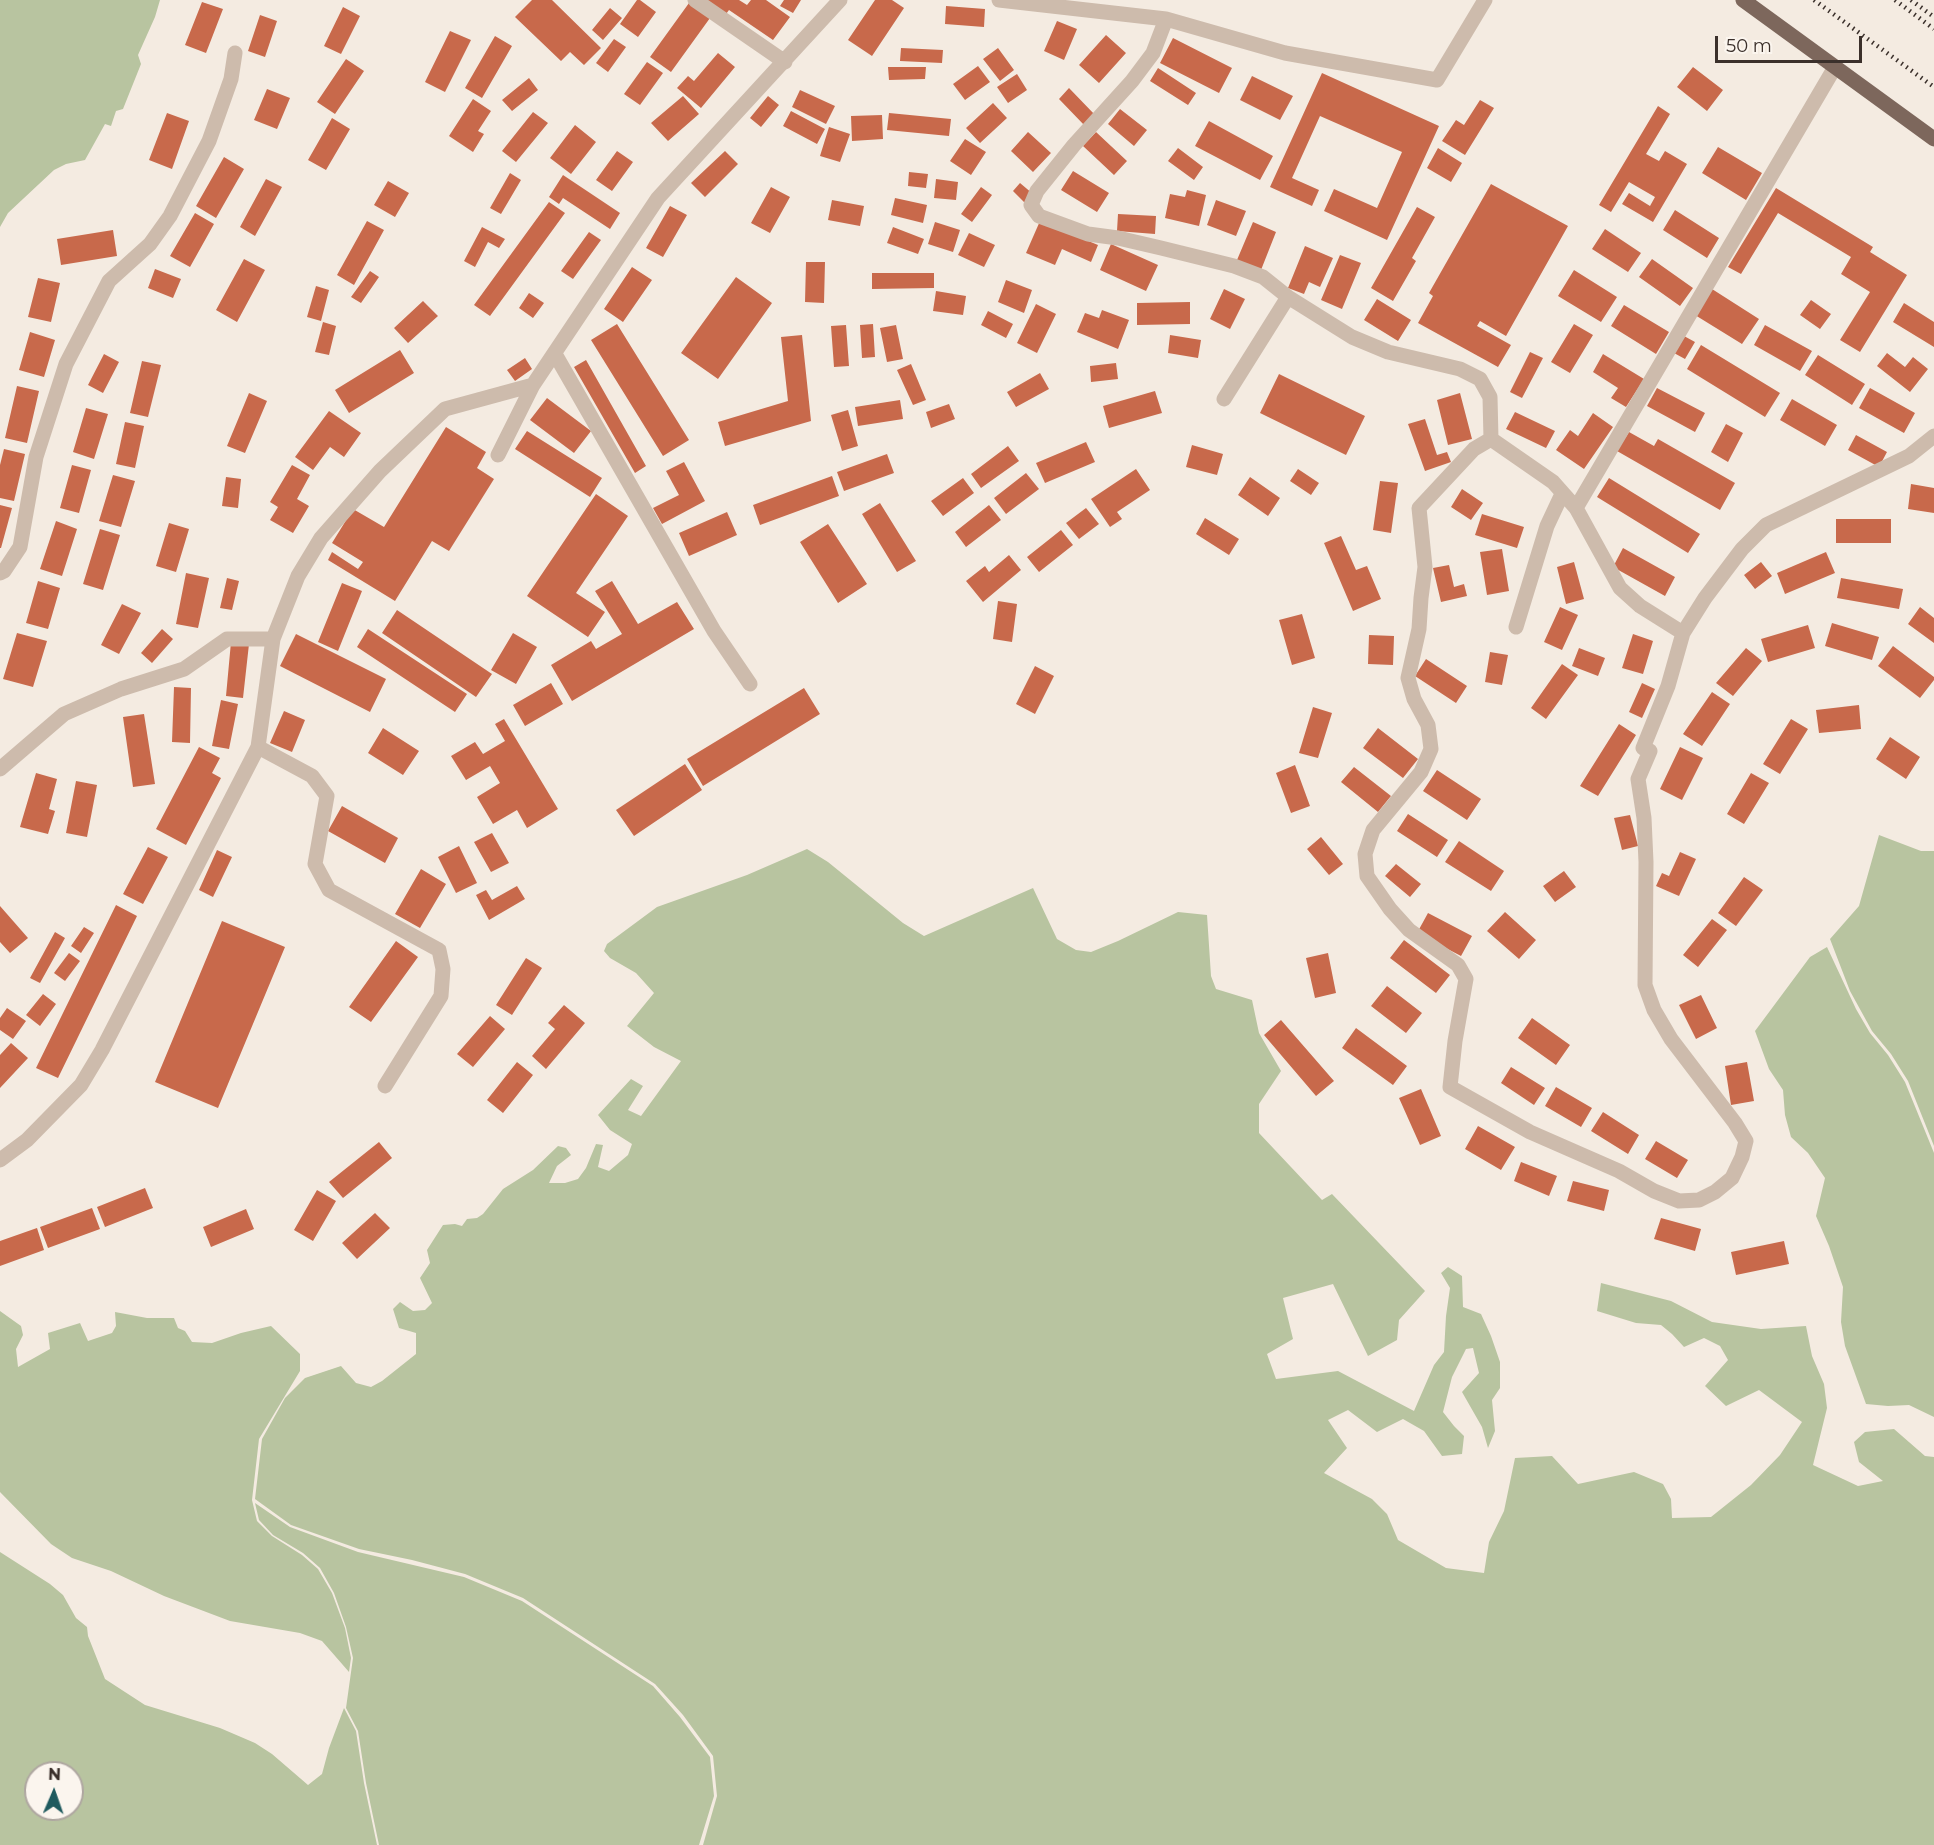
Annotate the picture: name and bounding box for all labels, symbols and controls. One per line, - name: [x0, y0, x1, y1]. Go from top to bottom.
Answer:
- scale bar: [1718, 24, 1865, 62]
- text: 50 m: [1726, 35, 1772, 57]
- north arrow: [24, 1761, 84, 1821]
- text: N: [48, 1765, 61, 1784]

